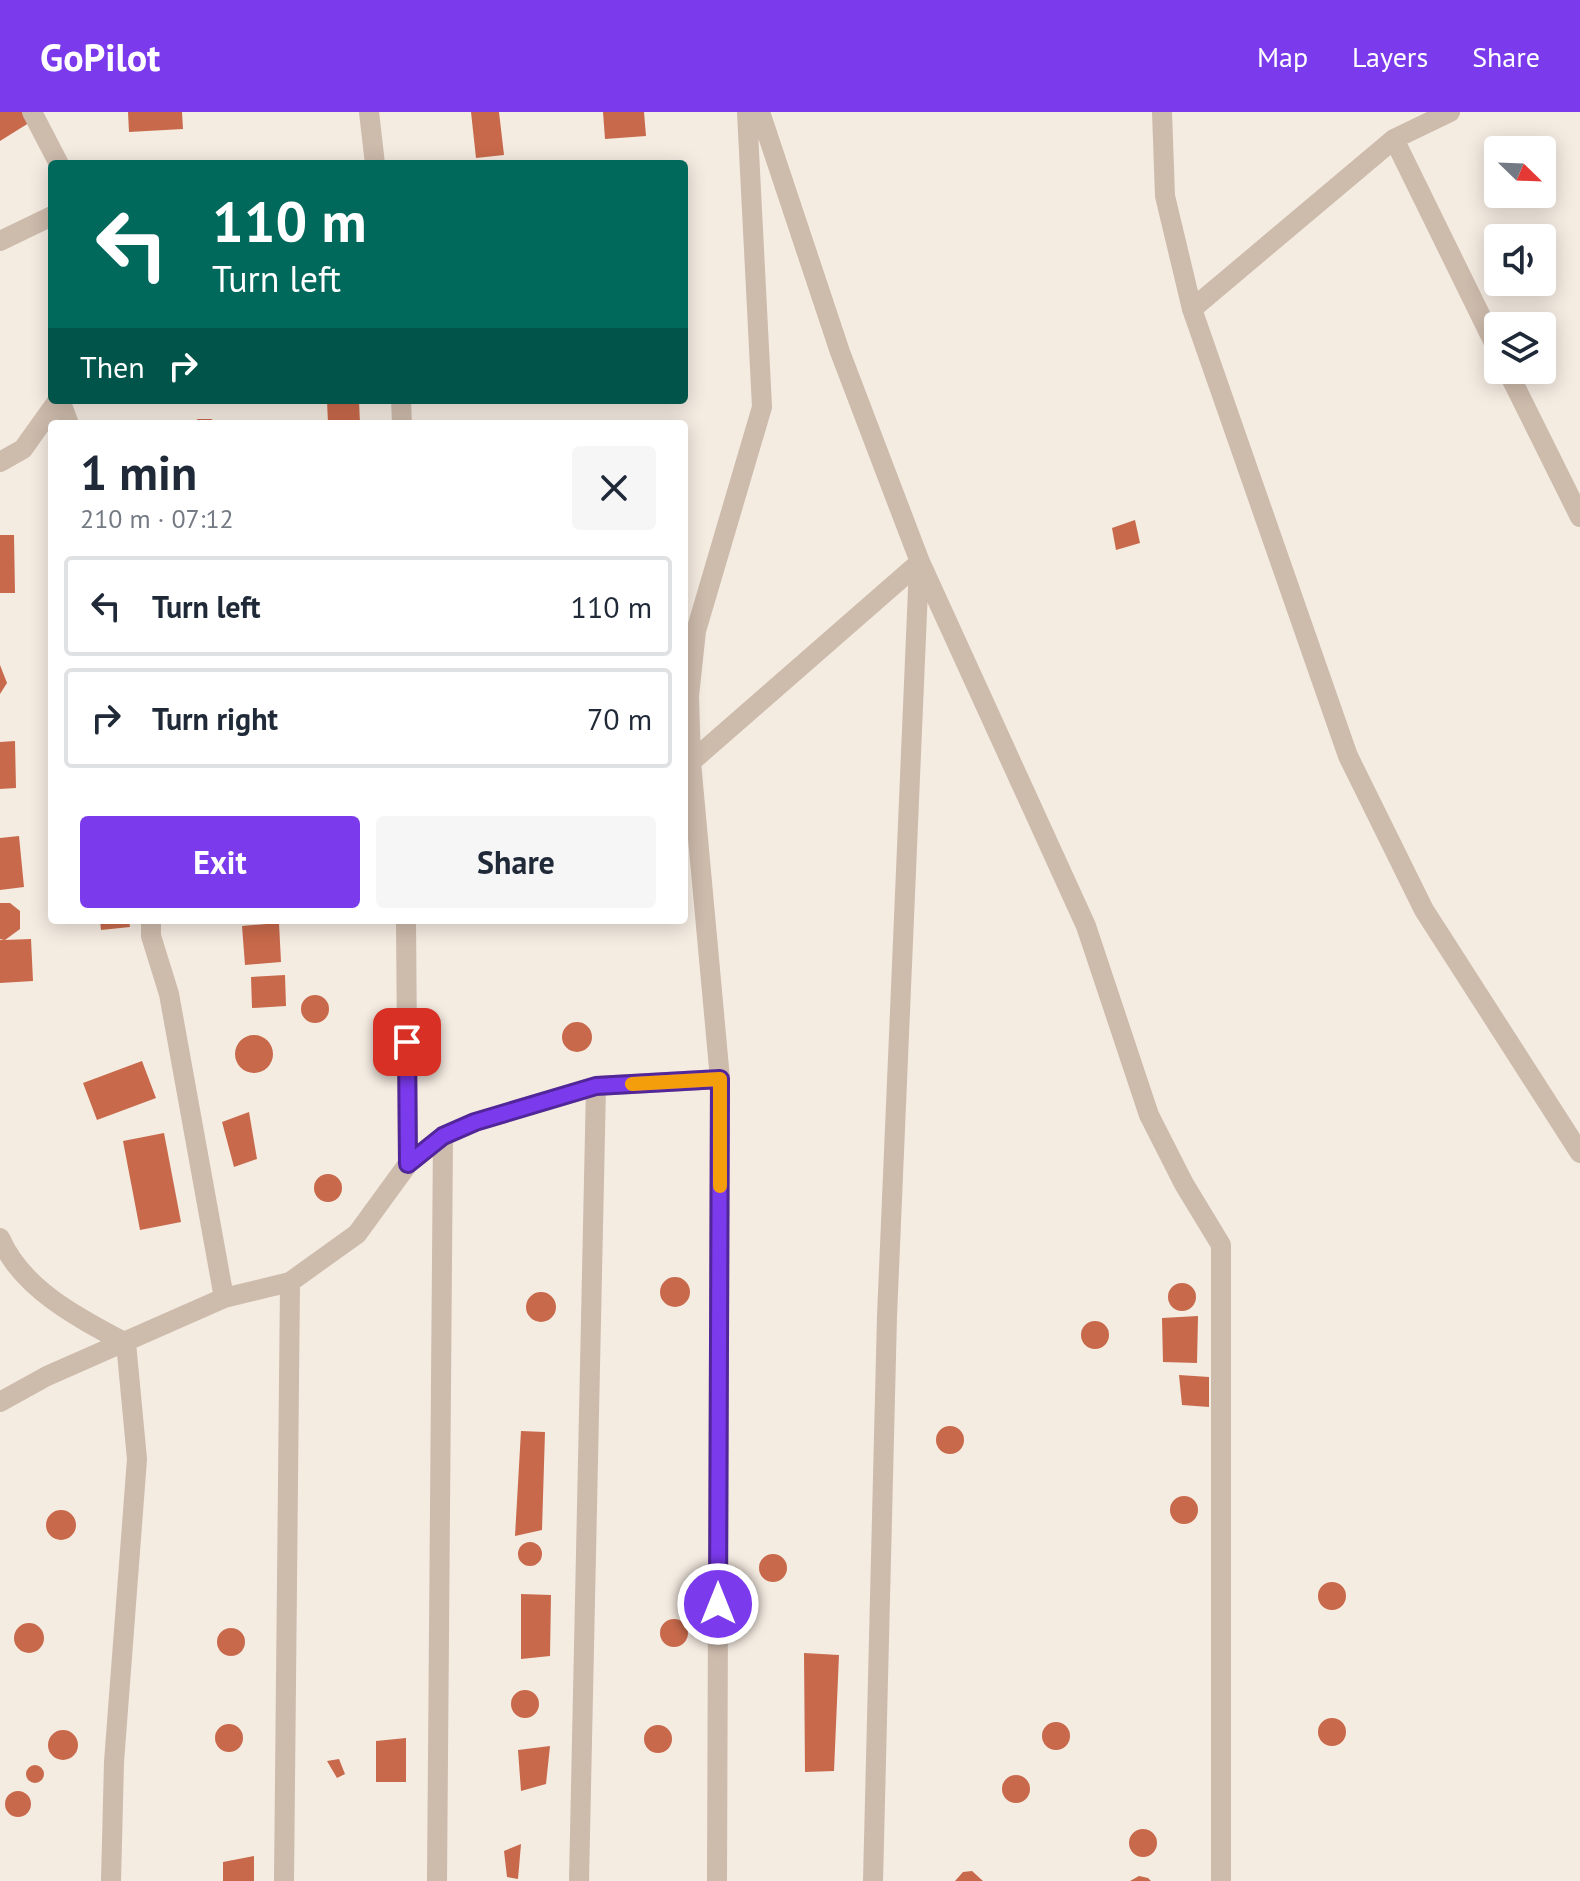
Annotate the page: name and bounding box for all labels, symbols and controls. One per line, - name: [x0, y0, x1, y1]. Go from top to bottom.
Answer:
- text: GoPilot: [40, 32, 160, 81]
- text: Map: [1257, 38, 1308, 75]
- text: Layers: [1352, 38, 1428, 75]
- text: Share: [1472, 38, 1540, 75]
- north arrow: [1484, 136, 1556, 208]
- map controls: [1484, 136, 1556, 384]
- text: 110 m: [212, 185, 367, 257]
- icon: left: [80, 192, 184, 296]
- button: sound: [1484, 224, 1556, 296]
- text: Turn left: [212, 255, 341, 302]
- button: layers: [1484, 312, 1556, 384]
- icon: right: [161, 344, 205, 388]
- text: Then: [80, 347, 145, 386]
- text: 1 min: [80, 441, 197, 503]
- button: close: [572, 446, 656, 530]
- text: 210 m · 07:12: [80, 502, 234, 535]
- icon: left: [84, 584, 128, 628]
- text: Turn left: [152, 587, 260, 626]
- text: 110 m: [571, 587, 652, 626]
- icon: right: [84, 696, 128, 740]
- text: Turn right: [152, 699, 278, 738]
- text: 70 m: [587, 699, 652, 738]
- button: Exit: [80, 816, 360, 908]
- button: Share: [376, 816, 656, 908]
- pin: [373, 1008, 441, 1076]
- icon: arrive: [385, 1020, 429, 1064]
- position arrow: [676, 1562, 760, 1646]

